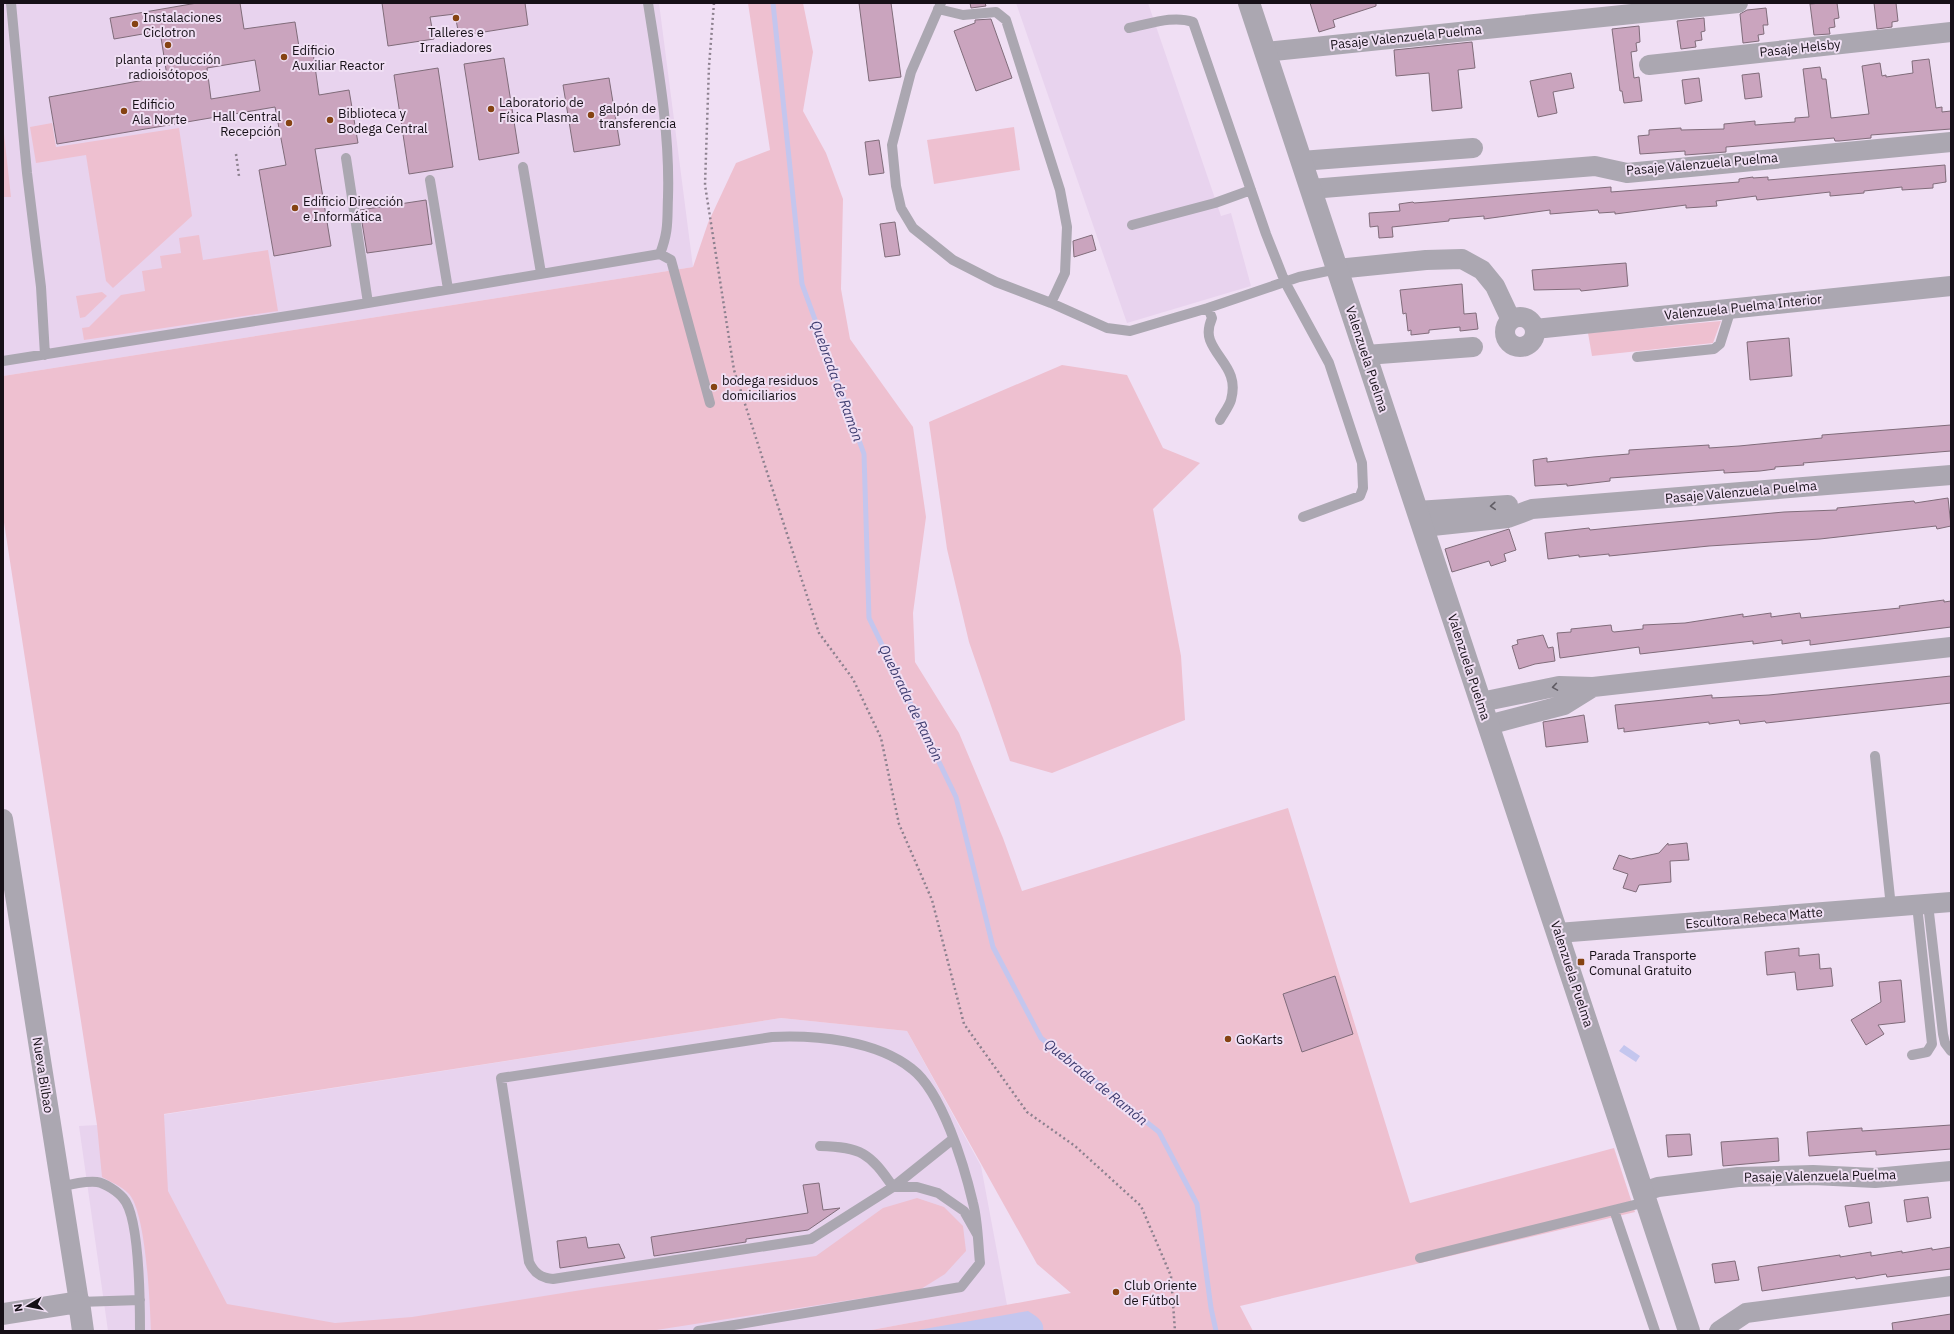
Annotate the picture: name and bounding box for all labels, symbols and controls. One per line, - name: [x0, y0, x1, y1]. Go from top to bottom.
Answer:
- place label: Instalaciones Ciclotron: [143, 9, 222, 41]
- marker: Talleres e Irradiadores: [451, 13, 461, 23]
- marker: Instalaciones Ciclotron: [130, 19, 140, 29]
- street label: Pasaje Valenzuela Puelma: [1329, 21, 1483, 53]
- place label: Talleres e Irradiadores: [420, 24, 492, 56]
- street label: Pasaje Helsby: [1759, 35, 1842, 61]
- marker: planta producción radioisótopos: [163, 40, 173, 50]
- place label: Edificio Auxiliar Reactor: [292, 42, 385, 74]
- place label: planta producción radioisótopos: [115, 51, 221, 83]
- marker: Edificio Auxiliar Reactor: [279, 52, 289, 62]
- place label: Laboratorio de Física Plasma: [499, 94, 584, 126]
- place label: Edificio Ala Norte: [132, 96, 187, 128]
- place label: galpón de transferencia: [599, 100, 676, 132]
- marker: Laboratorio de Física Plasma: [486, 104, 496, 114]
- place label: Biblioteca y Bodega Central: [338, 105, 428, 137]
- marker: Edificio Ala Norte: [119, 106, 129, 116]
- place label: Hall Central Recepción: [212, 108, 281, 140]
- marker: galpón de transferencia: [586, 110, 596, 120]
- marker: Biblioteca y Bodega Central: [325, 115, 335, 125]
- marker: Hall Central Recepción: [284, 118, 294, 128]
- street label: Pasaje Valenzuela Puelma: [1625, 149, 1779, 179]
- place label: Edificio Dirección e Informática: [303, 193, 403, 225]
- marker: Edificio Dirección e Informática: [290, 203, 300, 213]
- street label: Valenzuela Puelma Interior: [1663, 290, 1823, 324]
- street label: Valenzuela Puelma: [1342, 304, 1392, 414]
- water label: Quebrada de Ramón: [807, 318, 867, 444]
- place label: bodega residuos domiciliarios: [722, 372, 818, 404]
- marker: bodega residuos domiciliarios: [709, 382, 719, 392]
- street label: Pasaje Valenzuela Puelma: [1664, 477, 1818, 507]
- one-way arrow: [1490, 501, 1496, 510]
- street label: Valenzuela Puelma: [1444, 612, 1494, 722]
- water label: Quebrada de Ramón: [875, 642, 947, 764]
- one-way arrow: [1551, 682, 1558, 691]
- street label: Escultora Rebeca Matte: [1685, 904, 1823, 932]
- street label: Valenzuela Puelma: [1547, 919, 1597, 1029]
- place label: Parada Transporte Comunal Gratuito: [1589, 947, 1696, 979]
- marker: Parada Transporte Comunal Gratuito: [1576, 957, 1586, 967]
- place label: GoKarts: [1236, 1031, 1283, 1048]
- marker: GoKarts: [1223, 1034, 1233, 1044]
- water label: Quebrada de Ramón: [1041, 1035, 1151, 1129]
- street label: Nueva Bilbao: [29, 1036, 57, 1114]
- street label: Pasaje Valenzuela Puelma: [1744, 1166, 1896, 1186]
- place label: Club Oriente de Fútbol: [1124, 1277, 1197, 1309]
- north arrow: [8, 1286, 48, 1326]
- marker: Club Oriente de Fútbol: [1111, 1287, 1121, 1297]
- text: N: [11, 1303, 26, 1313]

